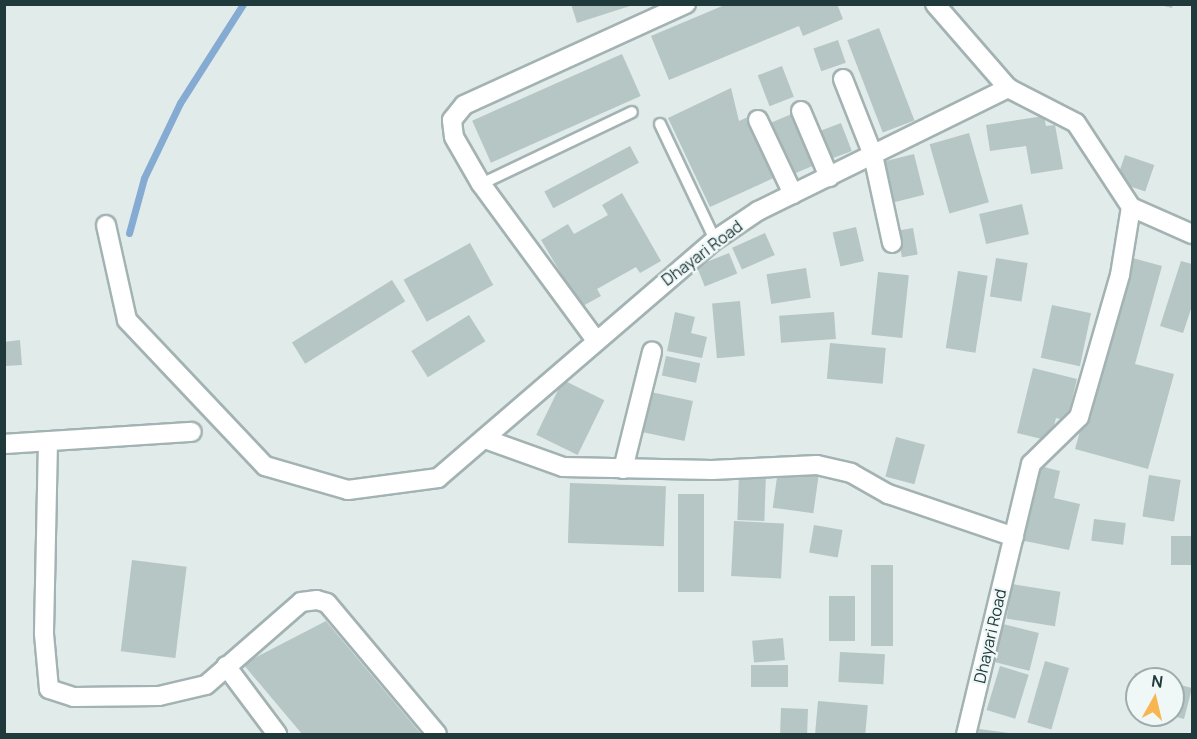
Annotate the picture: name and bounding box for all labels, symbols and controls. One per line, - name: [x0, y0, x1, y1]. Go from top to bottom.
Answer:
- street label: Dhayari Road: [658, 216, 746, 290]
- street label: Dhayari Road: [970, 587, 1010, 685]
- north arrow: [1125, 667, 1185, 727]
- text: N: [1150, 669, 1164, 693]

